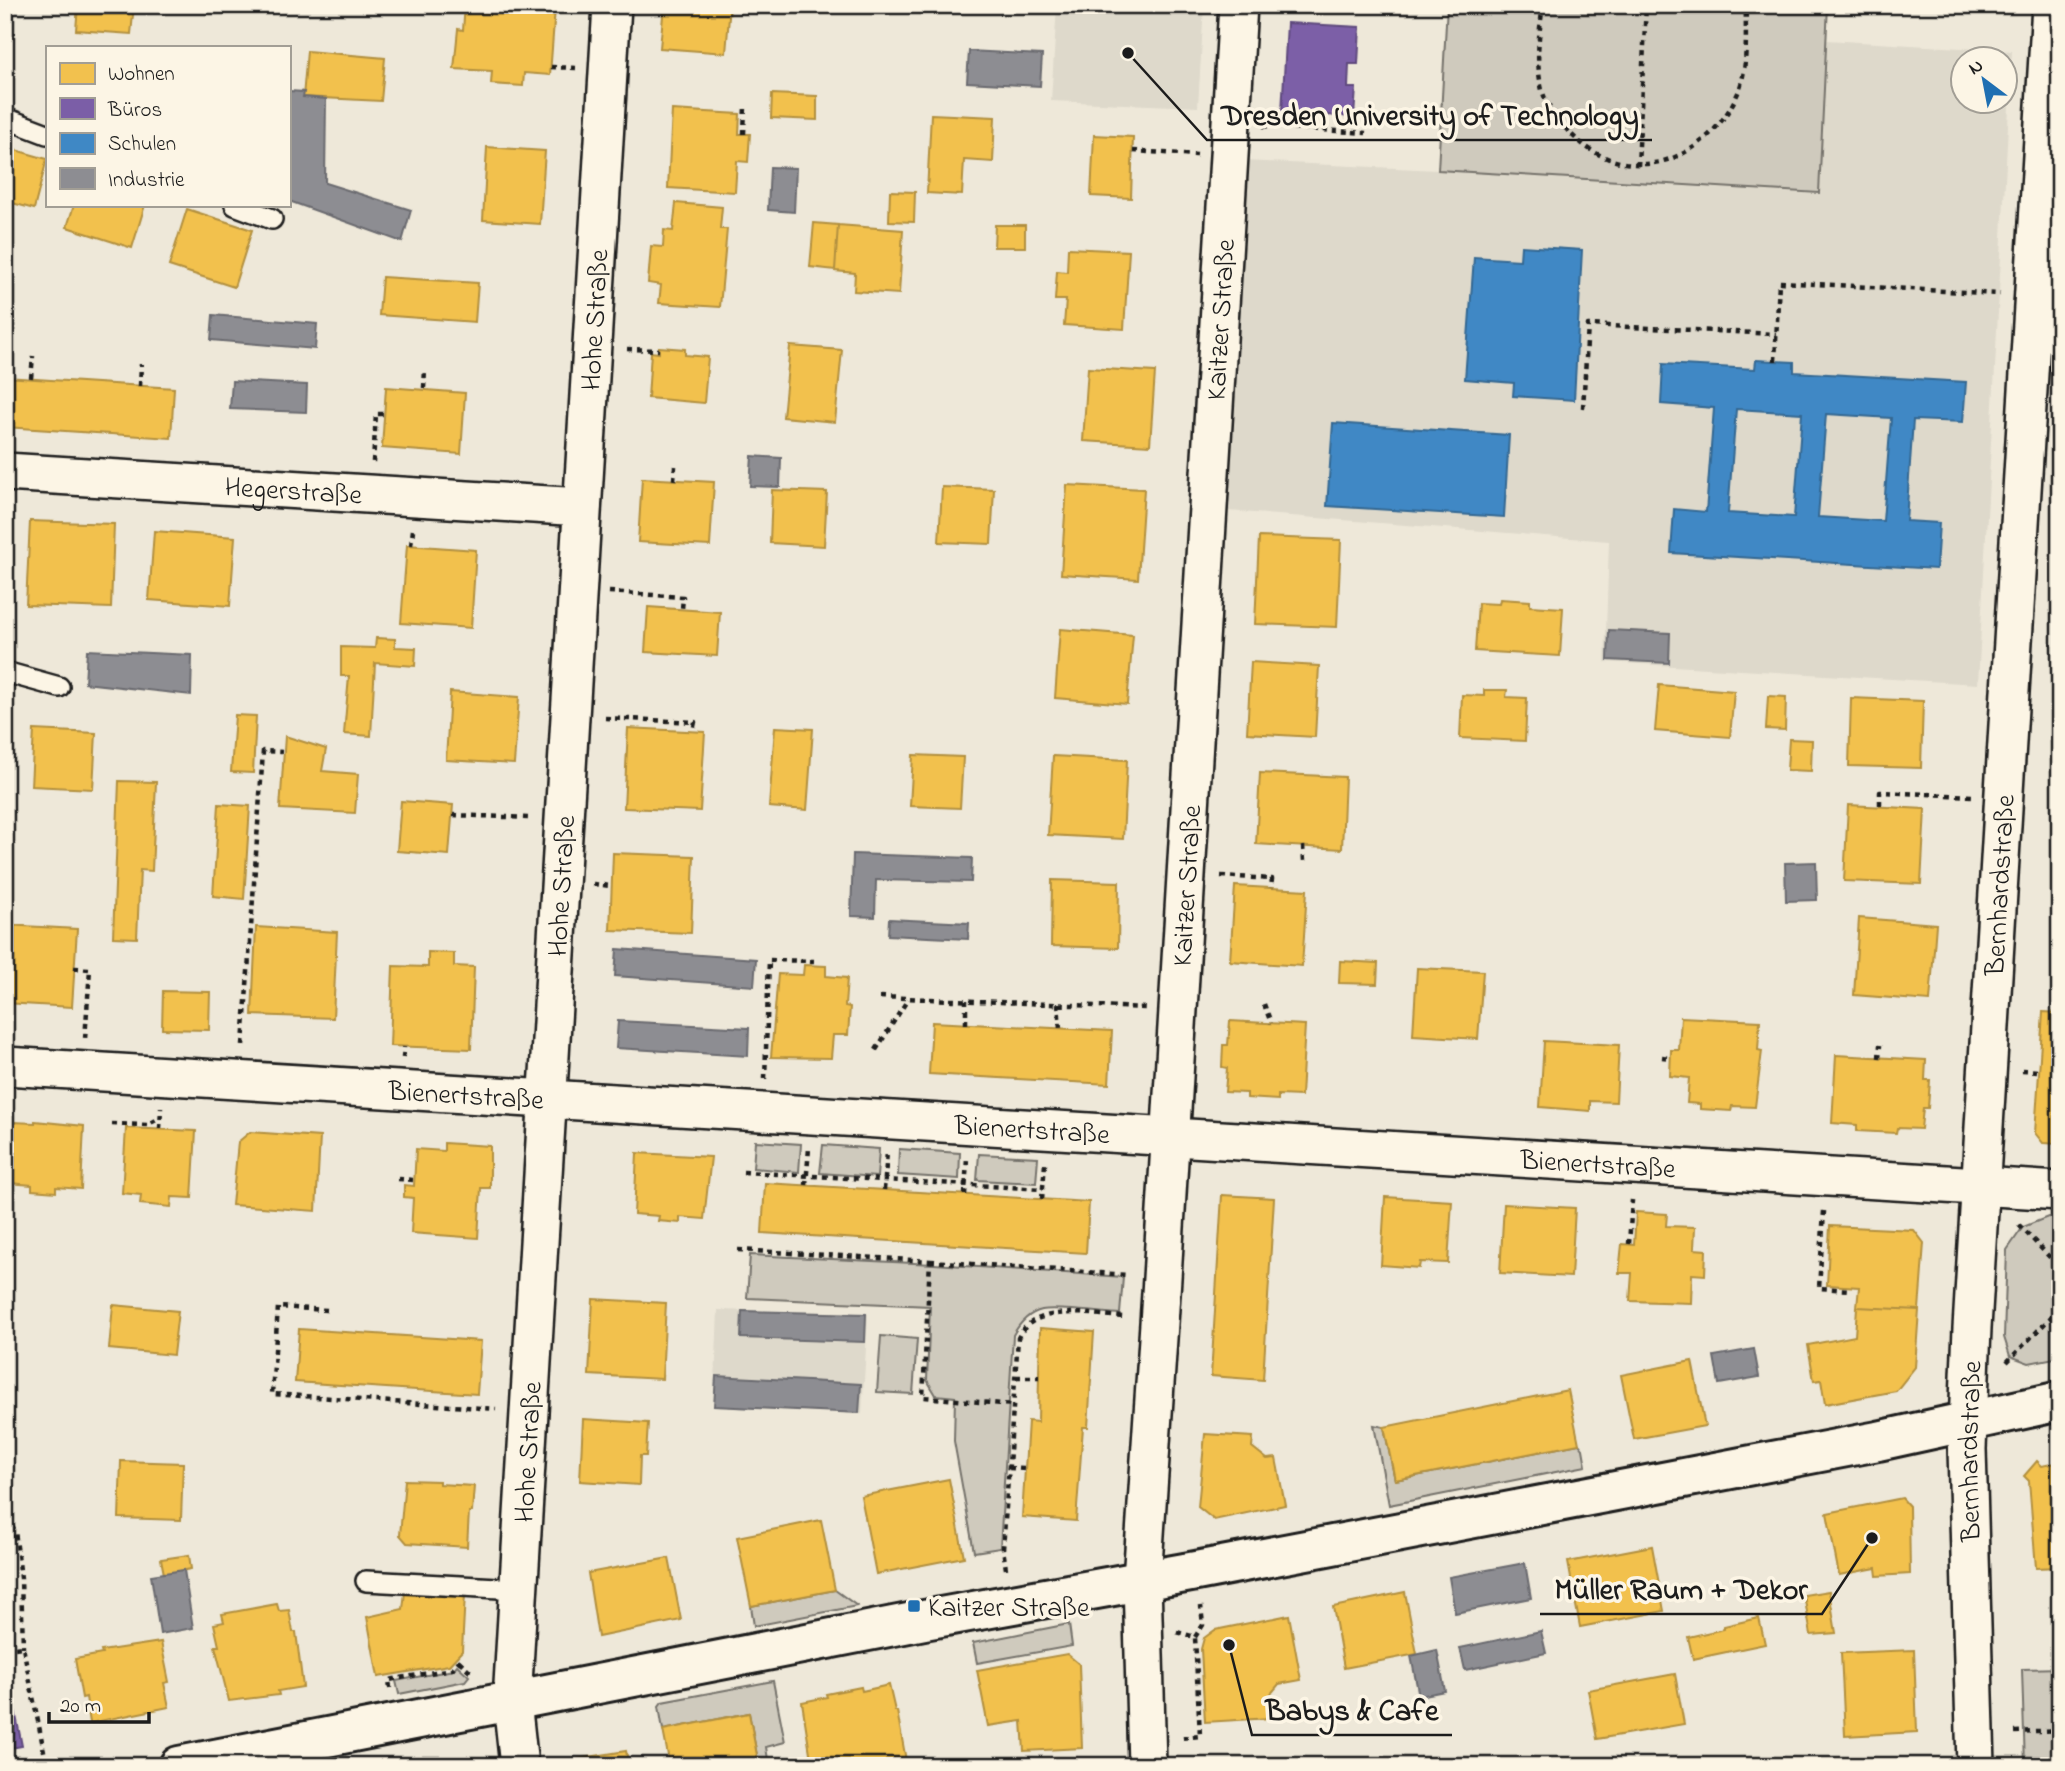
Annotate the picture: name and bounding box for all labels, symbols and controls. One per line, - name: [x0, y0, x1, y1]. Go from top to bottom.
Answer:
- legend: [46, 46, 290, 206]
- north arrow: [1950, 46, 2020, 116]
- text: N: [1964, 53, 1989, 83]
- text: Wohnen: [108, 60, 175, 90]
- callout: Dresden University of Technology: [1207, 89, 1652, 140]
- text: Büros: [107, 96, 162, 126]
- text: Dresden University of Technology: [1219, 96, 1639, 141]
- text: Schulen: [108, 130, 176, 160]
- text: Industrie: [108, 166, 185, 196]
- street label: Kaitzer Straße: [1197, 237, 1248, 402]
- street label: Hohe Straße: [572, 248, 622, 392]
- street label: Hegerstraße: [223, 468, 364, 518]
- street label: Bernhardstraße: [1976, 793, 2028, 978]
- street label: Kaitzer Straße: [1164, 803, 1214, 968]
- street label: Hohe Straße: [539, 814, 588, 958]
- street label: Bienertstraße: [386, 1072, 545, 1123]
- street label: Bienertstraße: [952, 1107, 1111, 1157]
- street label: Bienertstraße: [1518, 1141, 1677, 1192]
- street label: Bernhardstraße: [1950, 1359, 1995, 1543]
- street label: Hohe Straße: [506, 1380, 555, 1524]
- callout: Müller Raum + Dekor: [1540, 1563, 1822, 1614]
- text: Müller Raum + Dekor: [1554, 1570, 1808, 1614]
- place label: Kaitzer Straße: [928, 1589, 1090, 1630]
- marker: Kaitzer Straße: [906, 1598, 922, 1614]
- scale bar: [49, 1680, 149, 1724]
- callout: Babys & Cafe: [1252, 1684, 1452, 1735]
- text: Babys & Cafe: [1264, 1691, 1440, 1735]
- text: 20 m: [60, 1692, 101, 1722]

